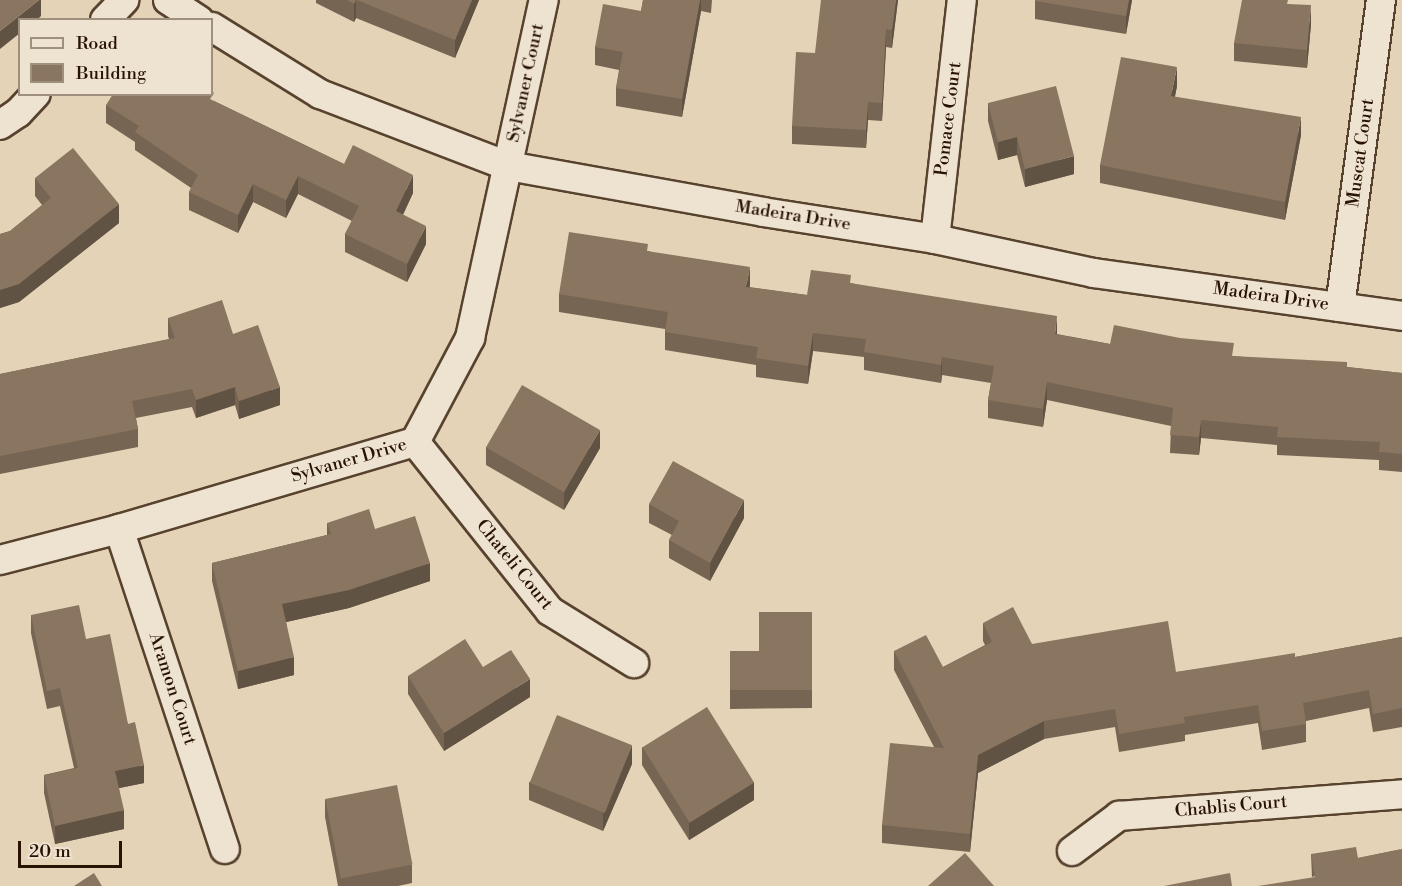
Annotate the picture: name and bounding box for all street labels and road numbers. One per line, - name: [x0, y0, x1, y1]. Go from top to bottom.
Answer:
- street label: Sylvaner Court: [503, 22, 549, 144]
- street label: Pomace Court: [931, 60, 967, 178]
- street label: Muscat Court: [1343, 97, 1379, 209]
- street label: Madeira Drive: [734, 196, 852, 236]
- street label: Madeira Drive: [1212, 278, 1330, 316]
- street label: Sylvaner Drive: [289, 434, 409, 488]
- street label: Chateli Court: [471, 516, 557, 614]
- street label: Aramon Court: [144, 630, 200, 748]
- street label: Chablis Court: [1174, 791, 1288, 823]

